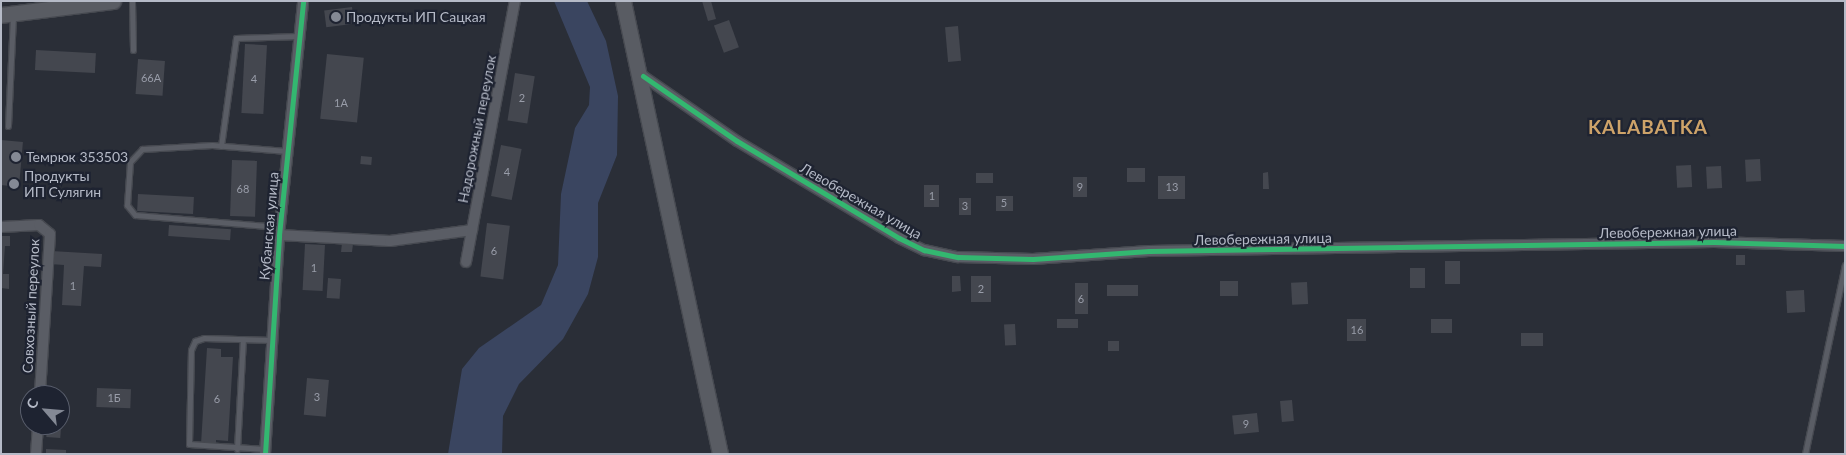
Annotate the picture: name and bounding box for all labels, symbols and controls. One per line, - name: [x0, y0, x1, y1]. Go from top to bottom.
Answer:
- place label: Продукты ИП Сацкая: [346, 9, 486, 25]
- marker: Продукты ИП Сацкая: [330, 11, 342, 23]
- street label: Надорожный переулок: [454, 54, 500, 204]
- house number: 66А: [141, 71, 161, 85]
- house number: 4: [251, 72, 257, 86]
- house number: 2: [519, 91, 525, 105]
- house number: 1А: [334, 96, 348, 110]
- district label: KALABATKA: [1587, 116, 1709, 138]
- place label: Темрюк 353503: [26, 149, 128, 165]
- marker: Темрюк 353503: [10, 151, 22, 163]
- street label: Левобережная улица: [797, 159, 925, 243]
- house number: 4: [504, 165, 510, 179]
- place label: Продукты ИП Сулягин: [24, 168, 101, 200]
- street label: Кубанская улица: [256, 171, 282, 281]
- marker: Продукты ИП Сулягин: [8, 178, 20, 190]
- house number: 9: [1077, 180, 1083, 194]
- house number: 13: [1166, 180, 1178, 194]
- house number: 68: [237, 182, 249, 196]
- house number: 1: [929, 189, 935, 203]
- house number: 5: [1001, 196, 1007, 210]
- house number: 3: [962, 199, 968, 213]
- street label: Левобережная улица: [1599, 222, 1737, 242]
- street label: Левобережная улица: [1194, 229, 1332, 249]
- street label: Совхозный переулок: [19, 238, 43, 374]
- house number: 6: [491, 244, 497, 258]
- house number: 1: [311, 261, 317, 275]
- house number: 1: [70, 279, 76, 293]
- house number: 2: [978, 282, 984, 296]
- house number: 6: [1078, 292, 1084, 306]
- house number: 16: [1351, 323, 1363, 337]
- north arrow: [20, 385, 70, 435]
- house number: 3: [314, 390, 320, 404]
- house number: 1Б: [107, 391, 121, 405]
- house number: 6: [214, 392, 220, 406]
- text: С: [22, 395, 42, 411]
- house number: 9: [1243, 417, 1249, 431]

